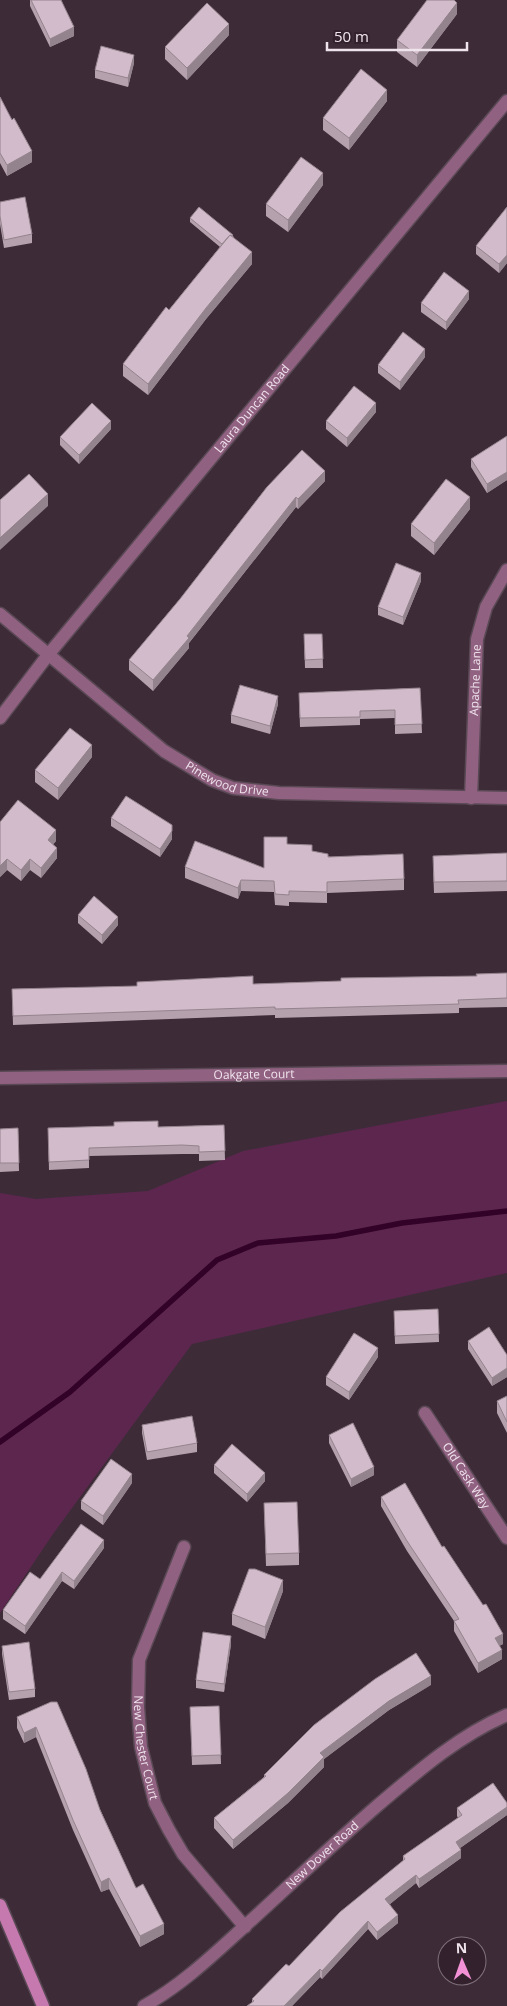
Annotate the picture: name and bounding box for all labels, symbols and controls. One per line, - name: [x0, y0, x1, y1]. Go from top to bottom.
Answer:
- scale bar: [327, 20, 467, 52]
- text: 50 m: [334, 26, 369, 46]
- street label: Laura Duncan Road: [210, 361, 293, 456]
- street label: Apache Lane: [465, 644, 485, 716]
- street label: Pinewood Drive: [182, 757, 270, 800]
- street label: Oakgate Court: [213, 1065, 295, 1083]
- street label: Old Cask Way: [439, 1439, 495, 1513]
- street label: New Chester Court: [130, 1695, 163, 1802]
- street label: New Dover Road: [282, 1817, 362, 1893]
- north arrow: [437, 1936, 487, 1986]
- text: N: [456, 1938, 468, 1957]

